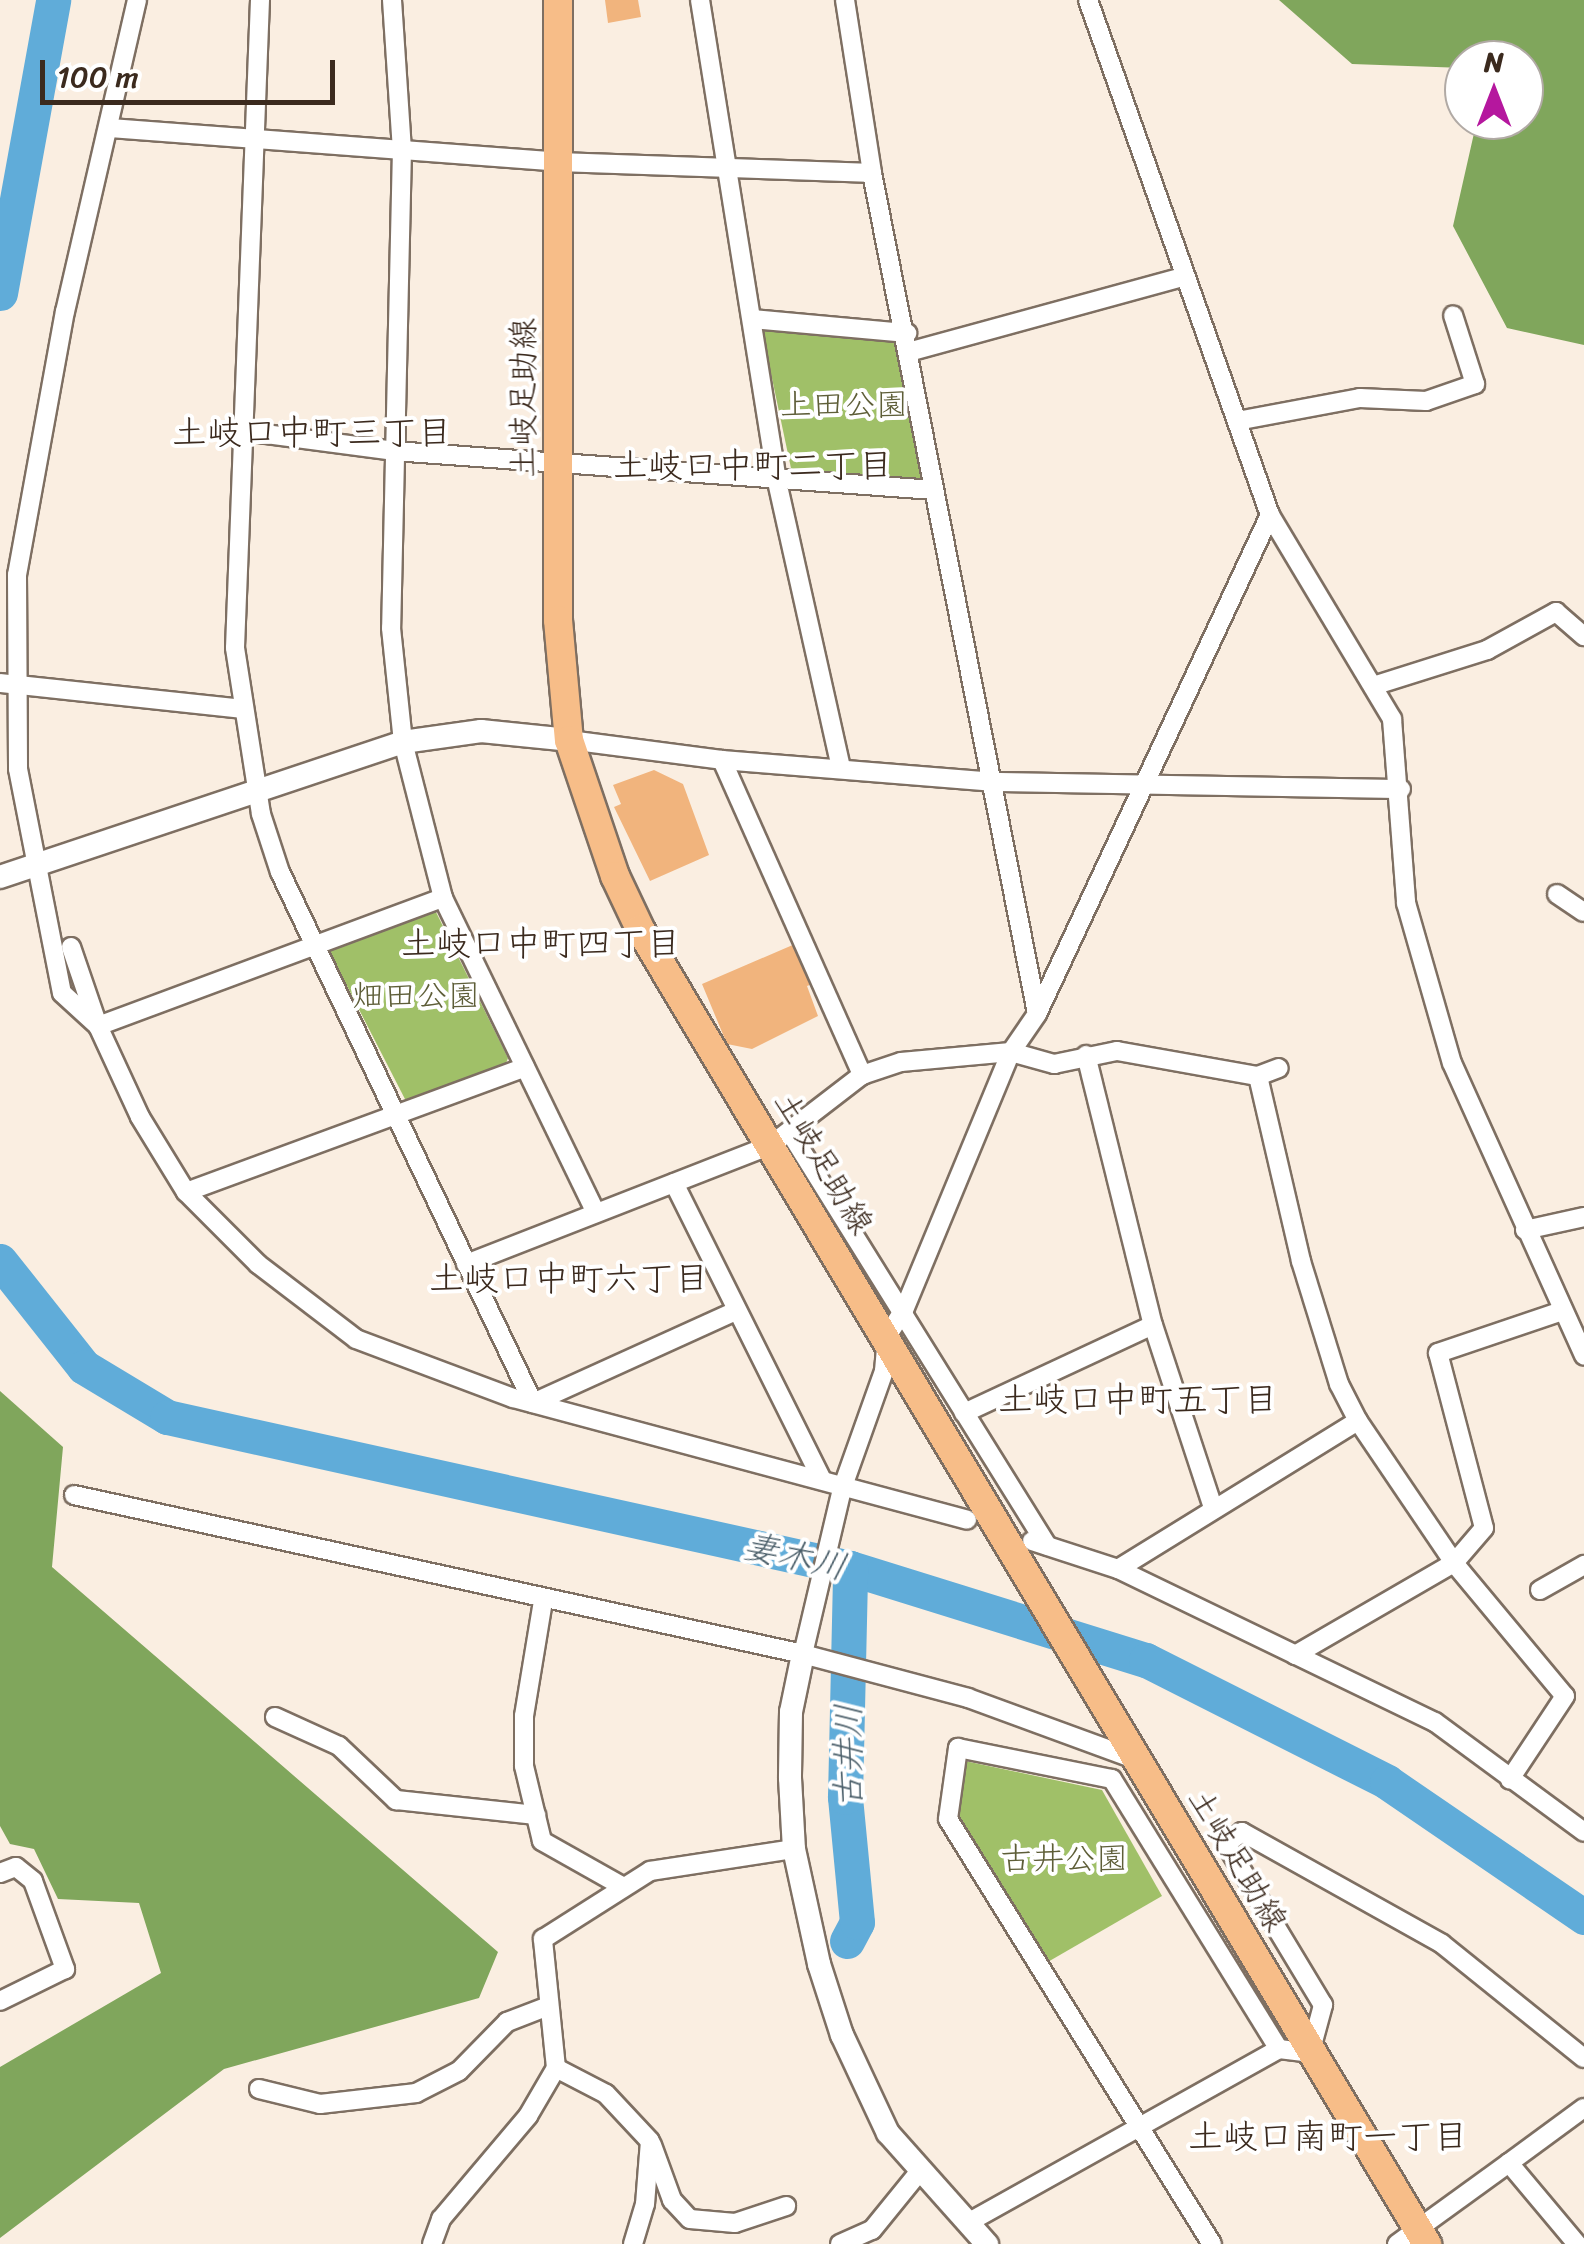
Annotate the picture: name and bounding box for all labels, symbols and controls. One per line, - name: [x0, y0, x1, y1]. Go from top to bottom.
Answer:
- text: N: [1484, 37, 1504, 86]
- scale bar: [45, 40, 340, 102]
- north arrow: [1444, 40, 1544, 140]
- text: 100 m: [57, 50, 139, 104]
- street label: 土岐足助線: [505, 318, 543, 478]
- park label: 上田公園: [780, 386, 908, 424]
- district label: 土岐口中町三丁目: [172, 411, 452, 453]
- district label: 土岐口中町二丁目: [613, 444, 893, 486]
- district label: 土岐口中町四丁目: [401, 922, 681, 964]
- park label: 畑田公園: [352, 977, 480, 1015]
- street label: 土岐足助線: [765, 1085, 881, 1241]
- district label: 土岐口中町六丁目: [429, 1257, 709, 1299]
- district label: 土岐口中町五丁目: [998, 1378, 1278, 1420]
- water label: 妻木川: [739, 1524, 851, 1588]
- water label: 古井川: [827, 1704, 869, 1808]
- street label: 土岐足助線: [1179, 1782, 1295, 1938]
- park label: 古井公園: [1000, 1840, 1128, 1878]
- district label: 土岐口南町一丁目: [1188, 2115, 1468, 2157]

